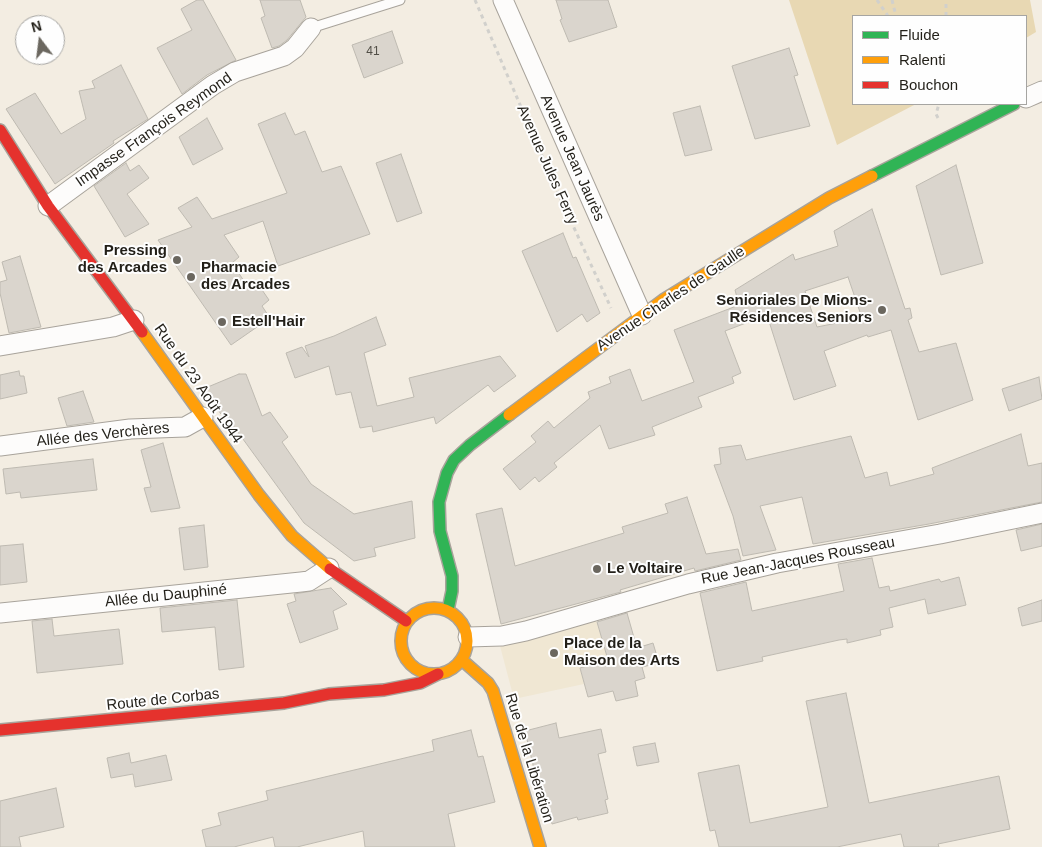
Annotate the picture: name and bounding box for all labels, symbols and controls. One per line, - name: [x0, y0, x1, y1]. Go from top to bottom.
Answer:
- north arrow: [15, 15, 65, 65]
- legend: [852, 15, 1027, 105]
- text: N: [29, 17, 43, 36]
- text: Fluide: [899, 26, 940, 43]
- house number: 41: [366, 45, 380, 59]
- text: Ralenti: [899, 51, 946, 68]
- street label: Impasse François Reymond: [72, 69, 236, 191]
- text: Bouchon: [899, 76, 958, 93]
- street label: Avenue Jean Jaurès: [536, 92, 608, 224]
- street label: Avenue Jules Ferry: [513, 102, 581, 228]
- place label: Pressing des Arcades: [78, 242, 167, 277]
- street label: Avenue Charles de Gaulle: [593, 243, 749, 355]
- marker: Pressing des Arcades: [171, 254, 183, 266]
- place label: Pharmacie des Arcades: [201, 259, 290, 294]
- marker: Pharmacie des Arcades: [185, 271, 197, 283]
- place label: Senioriales De Mions- Résidences Seniors: [716, 292, 872, 327]
- marker: Senioriales De Mions- Résidences Seniors: [876, 304, 888, 316]
- place label: Estell'Hair: [232, 313, 305, 331]
- marker: Estell'Hair: [216, 316, 228, 328]
- street label: Rue du 23 Août 1944: [150, 321, 246, 447]
- street label: Allée des Verchères: [36, 419, 170, 451]
- street label: Rue Jean-Jacques Rousseau: [700, 533, 896, 589]
- place label: Le Voltaire: [607, 560, 683, 578]
- marker: Le Voltaire: [591, 563, 603, 575]
- street label: Allée du Dauphiné: [104, 581, 228, 611]
- place label: Place de la Maison des Arts: [564, 635, 680, 670]
- marker: Place de la Maison des Arts: [548, 647, 560, 659]
- street label: Route de Corbas: [106, 685, 220, 715]
- street label: Rue de la Libération: [501, 691, 557, 825]

